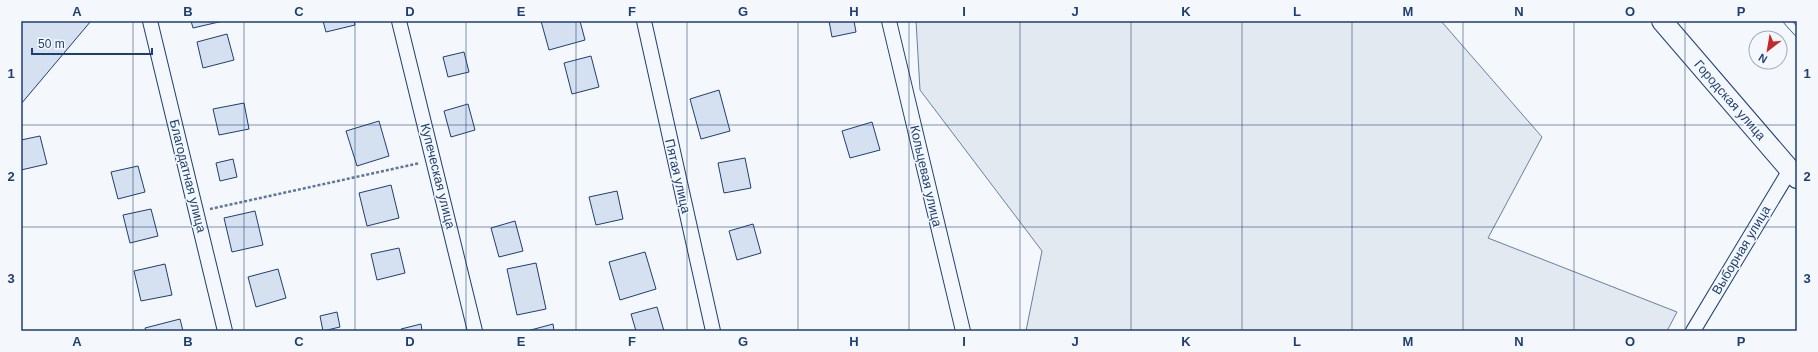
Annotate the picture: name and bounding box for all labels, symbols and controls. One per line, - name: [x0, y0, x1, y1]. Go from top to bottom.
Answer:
- text: A: [72, 4, 82, 19]
- text: B: [183, 4, 193, 19]
- text: C: [294, 4, 304, 19]
- text: D: [405, 4, 415, 19]
- text: E: [517, 4, 526, 19]
- text: F: [628, 4, 636, 19]
- text: G: [738, 4, 748, 19]
- text: H: [849, 4, 859, 19]
- text: I: [962, 4, 966, 19]
- text: J: [1071, 4, 1079, 19]
- text: K: [1181, 4, 1191, 19]
- text: L: [1293, 4, 1301, 19]
- text: M: [1403, 4, 1413, 19]
- text: N: [1514, 4, 1524, 19]
- text: O: [1625, 4, 1635, 19]
- text: P: [1737, 4, 1746, 19]
- scale bar: [32, 30, 152, 56]
- north arrow: [1748, 30, 1788, 70]
- text: 50 m: [38, 37, 65, 51]
- text: N: [1756, 51, 1769, 66]
- street label: Городская улица: [1691, 57, 1769, 144]
- text: 1: [7, 66, 15, 81]
- text: 1: [1803, 66, 1811, 81]
- street label: Благодатная улица: [167, 118, 209, 235]
- street label: Купеческая улица: [418, 122, 459, 231]
- street label: Кольцевая улица: [907, 124, 945, 229]
- street label: Пятая улица: [662, 137, 694, 215]
- text: 2: [7, 169, 15, 184]
- text: 2: [1803, 169, 1811, 184]
- street label: Выборная улица: [1709, 202, 1774, 297]
- text: 3: [7, 271, 15, 286]
- text: 3: [1803, 271, 1811, 286]
- text: A: [72, 334, 82, 349]
- text: B: [183, 334, 193, 349]
- text: C: [294, 334, 304, 349]
- text: D: [405, 334, 415, 349]
- text: E: [517, 334, 526, 349]
- text: F: [628, 334, 636, 349]
- text: G: [738, 334, 748, 349]
- text: H: [849, 334, 859, 349]
- text: I: [962, 334, 966, 349]
- text: J: [1071, 334, 1079, 349]
- text: K: [1181, 334, 1191, 349]
- text: L: [1293, 334, 1301, 349]
- text: M: [1403, 334, 1413, 349]
- text: N: [1514, 334, 1524, 349]
- text: O: [1625, 334, 1635, 349]
- text: P: [1737, 334, 1746, 349]

